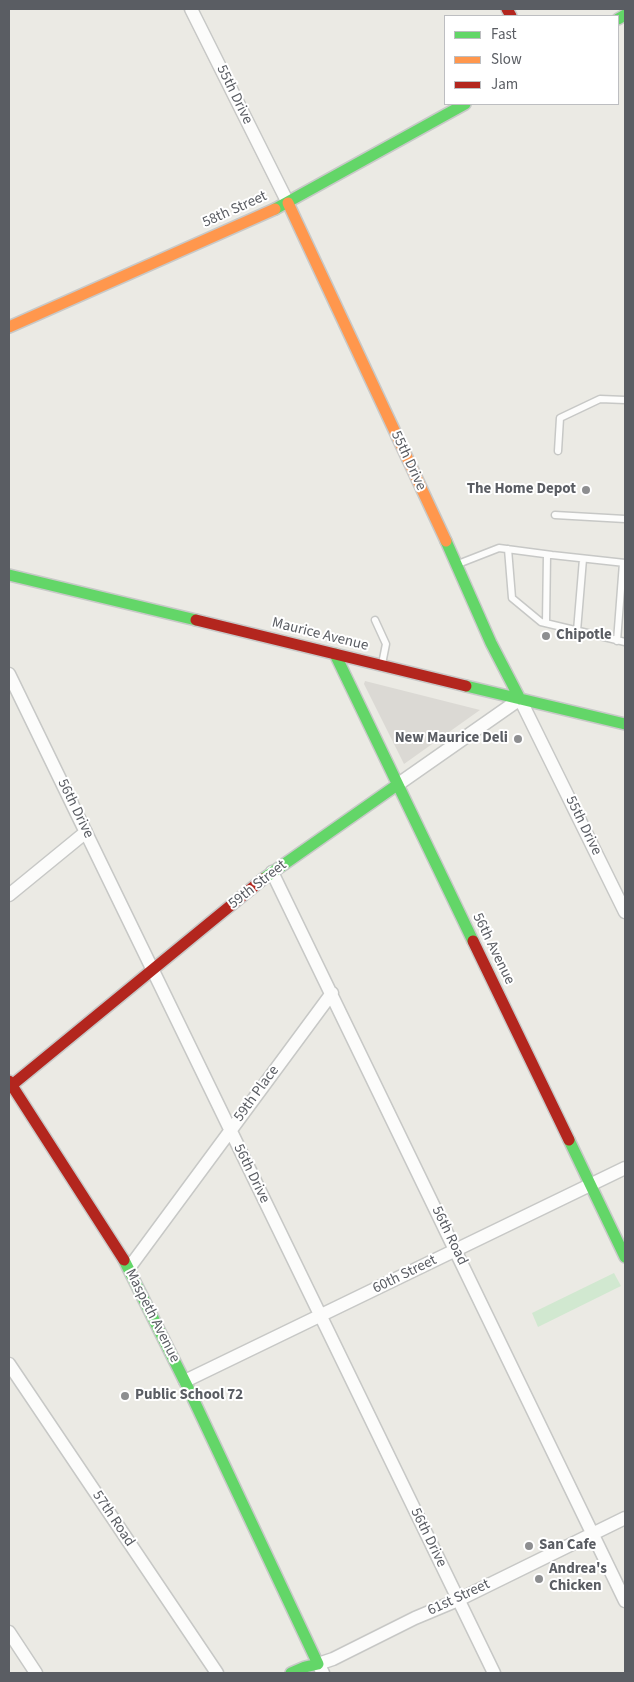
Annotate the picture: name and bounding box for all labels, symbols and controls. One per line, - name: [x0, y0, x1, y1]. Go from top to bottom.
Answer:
- legend: [444, 15, 619, 105]
- text: Fast: [491, 24, 517, 45]
- text: Slow: [491, 49, 522, 70]
- street label: 55th Drive: [212, 62, 256, 128]
- text: Jam: [491, 74, 518, 95]
- street label: 58th Street: [200, 188, 270, 232]
- street label: 55th Drive: [386, 428, 430, 494]
- place label: The Home Depot: [467, 481, 576, 499]
- marker: The Home Depot: [580, 484, 592, 496]
- street label: Maurice Avenue: [270, 614, 370, 656]
- place label: Chipotle: [556, 627, 612, 645]
- marker: Chipotle: [540, 630, 552, 642]
- place label: New Maurice Deli: [395, 730, 508, 748]
- marker: New Maurice Deli: [512, 733, 524, 745]
- street label: 56th Drive: [53, 776, 97, 842]
- street label: 55th Drive: [561, 793, 605, 859]
- street label: 59th Street: [225, 857, 291, 913]
- street label: 56th Avenue: [468, 910, 518, 988]
- street label: 59th Place: [231, 1062, 283, 1126]
- street label: 56th Drive: [229, 1141, 273, 1207]
- street label: 56th Road: [427, 1204, 471, 1268]
- street label: 60th Street: [370, 1252, 440, 1298]
- street label: Maspeth Avenue: [121, 1266, 183, 1366]
- place label: Public School 72: [135, 1387, 243, 1405]
- marker: Public School 72: [119, 1390, 131, 1402]
- street label: 57th Road: [88, 1488, 138, 1550]
- street label: 56th Drive: [406, 1505, 450, 1571]
- place label: San Cafe: [539, 1537, 596, 1555]
- marker: San Cafe: [523, 1540, 535, 1552]
- place label: Andrea's Chicken: [549, 1561, 607, 1596]
- marker: Andrea's Chicken: [533, 1573, 545, 1585]
- street label: 61st Street: [425, 1576, 493, 1620]

